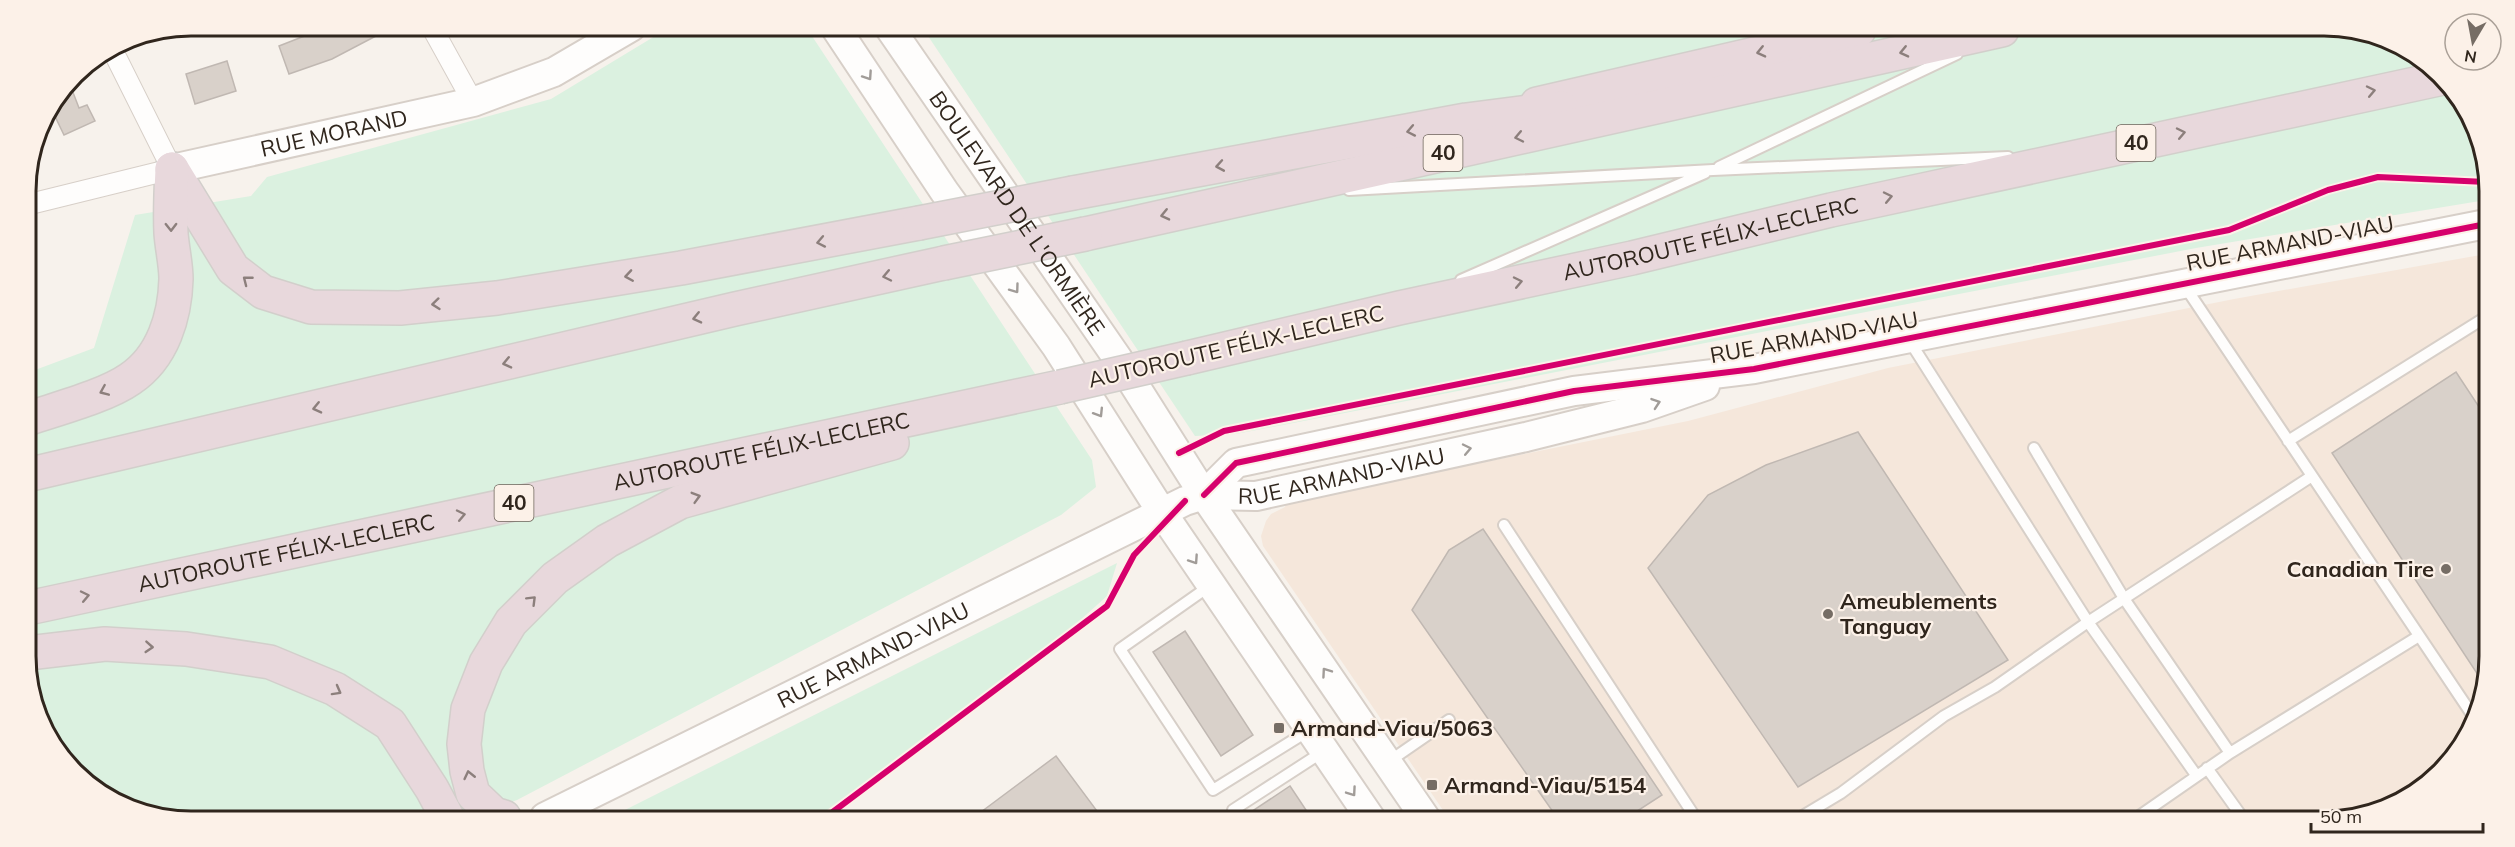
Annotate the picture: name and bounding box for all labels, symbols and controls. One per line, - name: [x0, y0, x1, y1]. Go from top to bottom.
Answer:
- north arrow: [2443, 12, 2503, 72]
- one-way arrow: [1757, 45, 1767, 58]
- one-way arrow: [1899, 45, 1909, 58]
- text: N: [2463, 46, 2478, 68]
- one-way arrow: [860, 70, 872, 80]
- street label: BOULEVARD DE L'ORMIÈRE: [923, 86, 1111, 341]
- one-way arrow: [2366, 86, 2376, 99]
- street label: RUE MORAND: [258, 103, 410, 163]
- one-way arrow: [1407, 124, 1416, 136]
- road number: 40: [2116, 125, 2156, 161]
- one-way arrow: [2176, 127, 2186, 140]
- one-way arrow: [1514, 130, 1524, 143]
- road number: 40: [1424, 135, 1462, 171]
- one-way arrow: [1215, 159, 1225, 172]
- street label: AUTOROUTE FÉLIX-LECLERC: [1560, 190, 1861, 286]
- one-way arrow: [1883, 191, 1893, 204]
- one-way arrow: [1160, 208, 1170, 221]
- street label: RUE ARMAND-VIAU: [2184, 209, 2396, 277]
- one-way arrow: [165, 223, 177, 232]
- one-way arrow: [816, 235, 826, 248]
- one-way arrow: [882, 268, 892, 281]
- one-way arrow: [624, 270, 633, 282]
- one-way arrow: [243, 277, 254, 288]
- one-way arrow: [1512, 277, 1522, 290]
- one-way arrow: [1008, 283, 1019, 294]
- one-way arrow: [431, 297, 440, 310]
- street label: AUTOROUTE FÉLIX-LECLERC: [1085, 298, 1387, 394]
- street label: RUE ARMAND-VIAU: [1708, 305, 1920, 369]
- one-way arrow: [692, 310, 702, 323]
- one-way arrow: [502, 355, 512, 368]
- one-way arrow: [99, 384, 110, 396]
- one-way arrow: [1650, 398, 1661, 411]
- one-way arrow: [313, 400, 323, 413]
- street label: AUTOROUTE FÉLIX-LECLERC: [610, 406, 912, 496]
- one-way arrow: [1091, 407, 1103, 417]
- street label: RUE ARMAND-VIAU: [1238, 441, 1447, 510]
- one-way arrow: [1462, 444, 1472, 457]
- road number: 40: [494, 485, 534, 521]
- one-way arrow: [691, 492, 701, 505]
- street label: AUTOROUTE FÉLIX-LECLERC: [135, 507, 437, 598]
- one-way arrow: [455, 509, 465, 522]
- one-way arrow: [1187, 553, 1198, 564]
- place label: Canadian Tire: [2287, 555, 2434, 583]
- marker: Canadian Tire: [2439, 562, 2453, 576]
- place label: Ameublements Tanguay: [1840, 587, 1997, 640]
- one-way arrow: [80, 590, 90, 603]
- street label: RUE ARMAND-VIAU: [772, 596, 974, 714]
- one-way arrow: [525, 597, 536, 608]
- marker: Ameublements Tanguay: [1821, 607, 1835, 621]
- one-way arrow: [145, 640, 154, 653]
- one-way arrow: [1322, 668, 1333, 679]
- one-way arrow: [331, 684, 341, 695]
- place label: Armand-Viau/5063: [1291, 714, 1493, 742]
- marker: Armand-Viau/5063: [1272, 721, 1286, 735]
- one-way arrow: [463, 770, 476, 780]
- place label: Armand-Viau/5154: [1444, 771, 1646, 799]
- marker: Armand-Viau/5154: [1425, 778, 1439, 792]
- one-way arrow: [1345, 785, 1356, 796]
- scale bar: [2311, 796, 2484, 834]
- text: 50 m: [2320, 805, 2362, 828]

